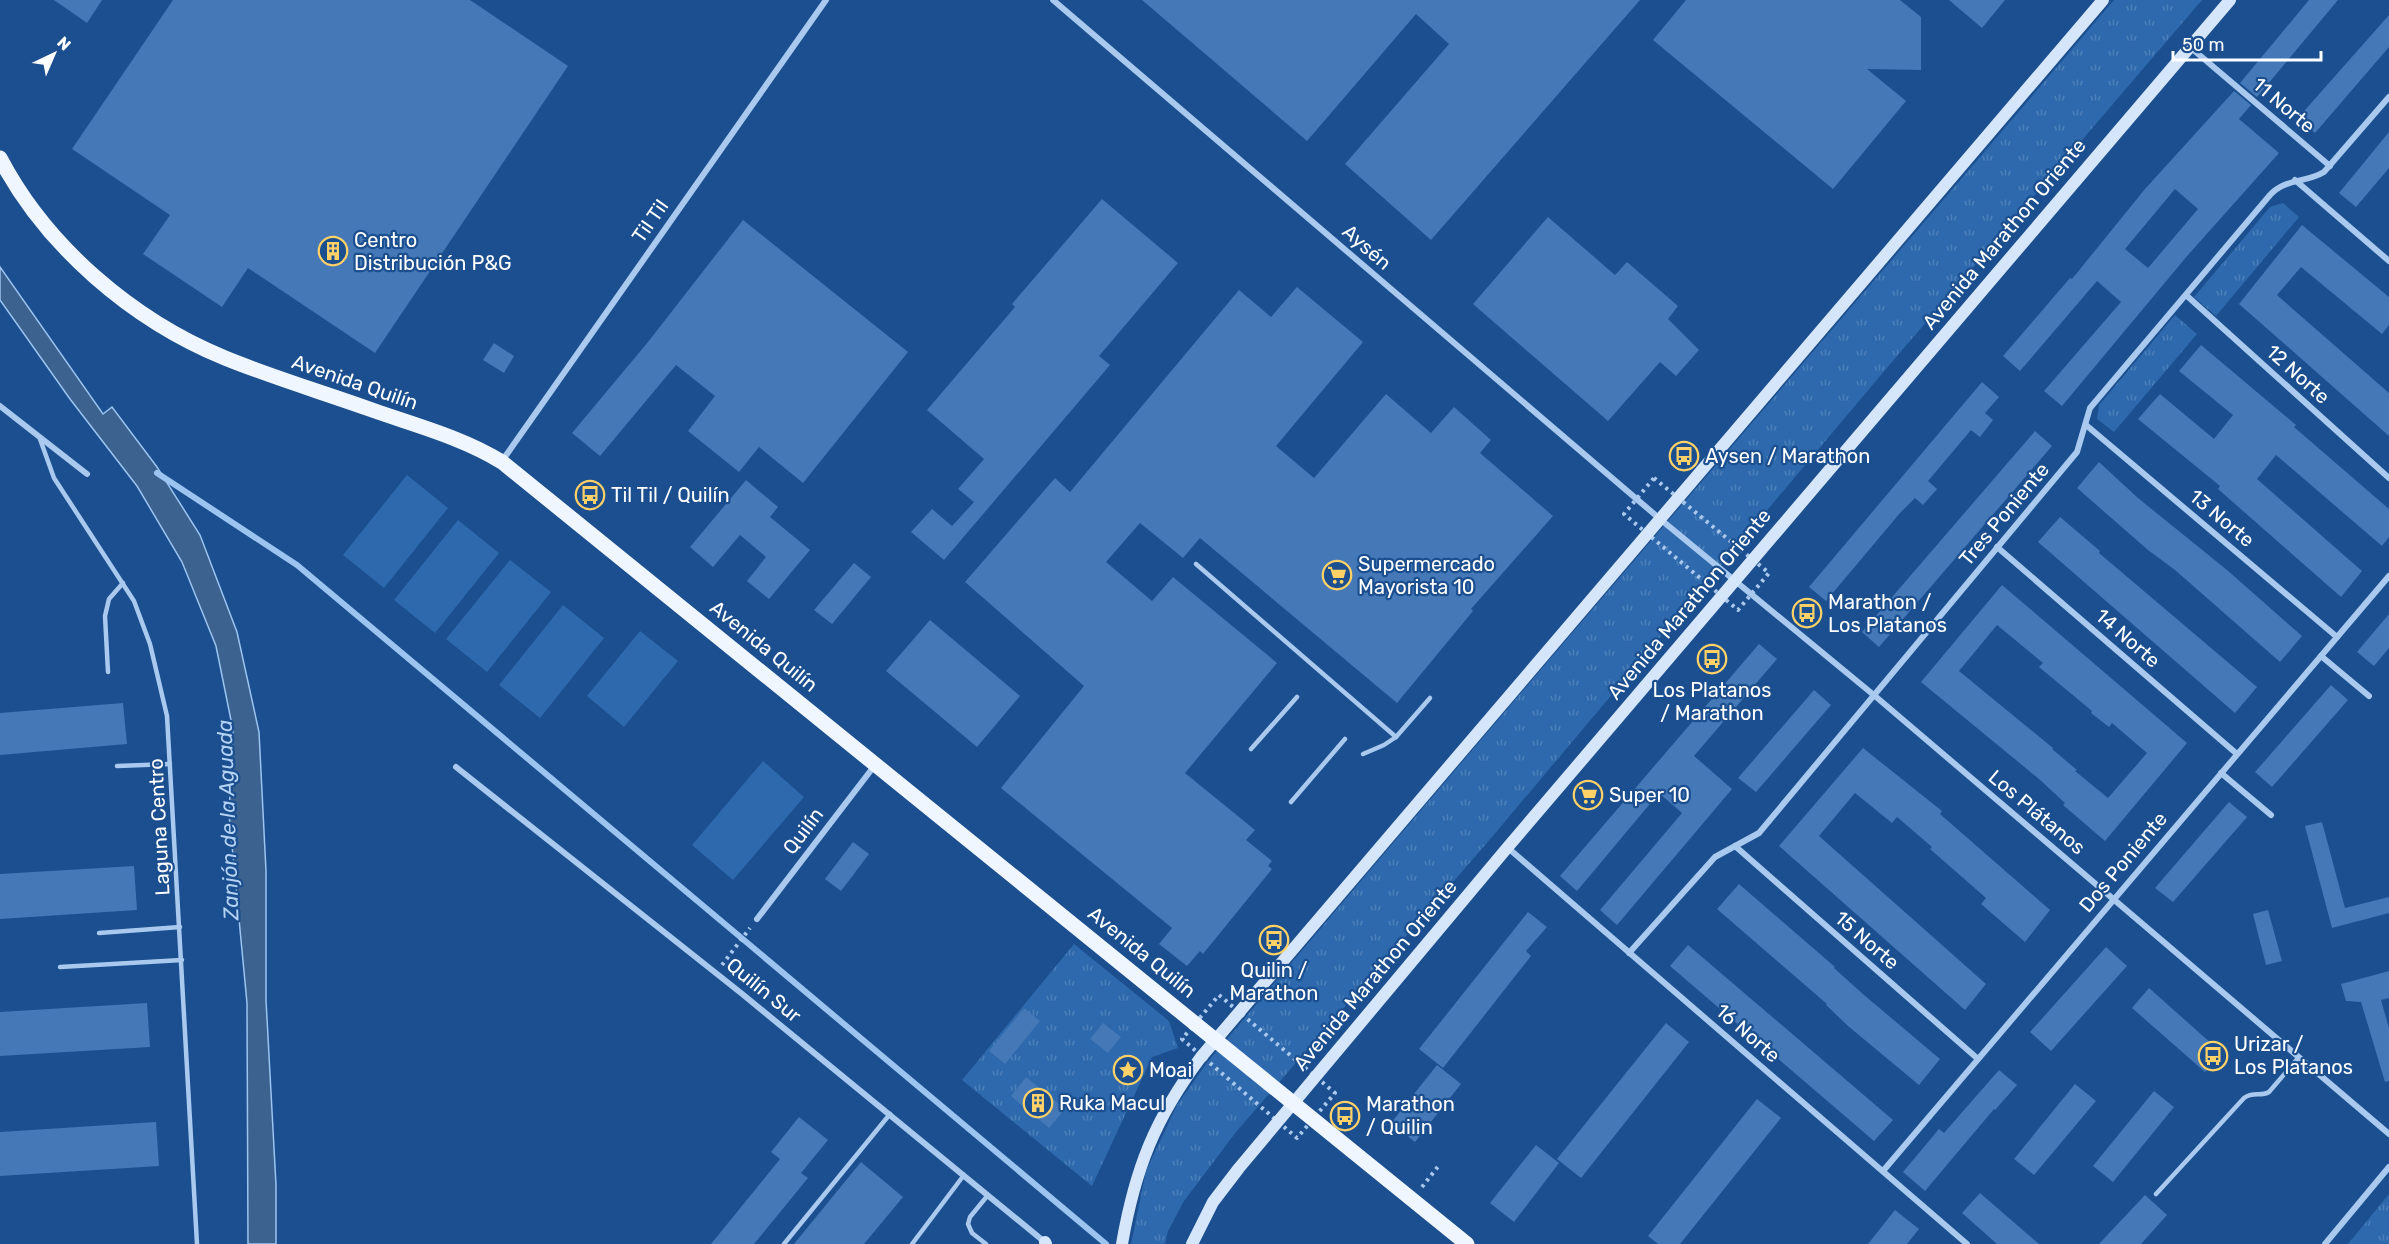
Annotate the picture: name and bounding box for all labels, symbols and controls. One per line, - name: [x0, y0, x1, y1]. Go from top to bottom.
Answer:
- north arrow: [24, 24, 84, 84]
- scale bar: [2173, 24, 2322, 62]
- text: N: [53, 33, 75, 54]
- text: 50 m: [2182, 34, 2225, 56]
- street label: 11 Norte: [2248, 72, 2320, 138]
- street label: Avenida Marathon Oriente: [1917, 134, 2091, 334]
- street label: Til Til: [627, 195, 673, 247]
- street label: Aysén: [1338, 219, 1396, 275]
- place label: Centro Distribución P&G: [354, 228, 512, 275]
- building icon: Centro Distribución P&G: [317, 235, 349, 267]
- street label: 12 Norte: [2261, 339, 2335, 409]
- street label: Avenida Quilín: [289, 349, 421, 415]
- bus stop icon: Aysen / Marathon: [1668, 440, 1700, 472]
- place label: Aysen / Marathon: [1705, 444, 1870, 468]
- street label: Tres Poniente: [1954, 458, 2054, 570]
- bus stop icon: Til Til / Quilín: [574, 479, 606, 511]
- place label: Til Til / Quilín: [611, 483, 730, 507]
- street label: 13 Norte: [2185, 484, 2259, 552]
- street label: Avenida Marathon Oriente: [1602, 504, 1776, 704]
- place label: Supermercado Mayorista 10: [1358, 552, 1495, 599]
- supermarket icon: Supermercado Mayorista 10: [1321, 559, 1353, 591]
- place label: Marathon / Los Platanos: [1828, 590, 1947, 637]
- street label: Avenida Quilín: [705, 595, 823, 697]
- bus stop icon: Marathon / Los Platanos: [1791, 597, 1823, 629]
- street label: 14 Norte: [2091, 603, 2165, 673]
- bus stop icon: Los Platanos / Marathon: [1696, 643, 1728, 675]
- place label: Los Platanos / Marathon: [1653, 678, 1771, 725]
- water label: Zanjón de la Aguada: [212, 719, 244, 922]
- street label: Laguna Centro: [143, 758, 175, 896]
- street label: Los Plátanos: [1984, 765, 2090, 859]
- supermarket icon: Super 10: [1572, 779, 1604, 811]
- place label: Super 10: [1609, 783, 1690, 807]
- street label: Quilín: [778, 803, 828, 859]
- street label: Dos Poniente: [2074, 807, 2172, 917]
- street label: Avenida Marathon Oriente: [1288, 875, 1462, 1075]
- street label: Avenida Quilín: [1083, 901, 1201, 1003]
- street label: 15 Norte: [1830, 906, 1904, 974]
- bus stop icon: Quilin / Marathon: [1258, 924, 1290, 956]
- street label: Quilín Sur: [722, 953, 807, 1028]
- place label: Quilin / Marathon: [1230, 958, 1318, 1005]
- street label: 16 Norte: [1711, 999, 1785, 1067]
- place label: Urizar / Los Platanos: [2234, 1032, 2353, 1079]
- bus stop icon: Urizar / Los Platanos: [2197, 1040, 2229, 1072]
- place icon: Moai: [1112, 1054, 1144, 1086]
- place label: Moai: [1149, 1058, 1192, 1082]
- building icon: Ruka Macul: [1022, 1087, 1054, 1119]
- place label: Ruka Macul: [1059, 1091, 1165, 1115]
- place label: Marathon / Quilin: [1366, 1092, 1455, 1139]
- bus stop icon: Marathon / Quilin: [1329, 1100, 1361, 1132]

